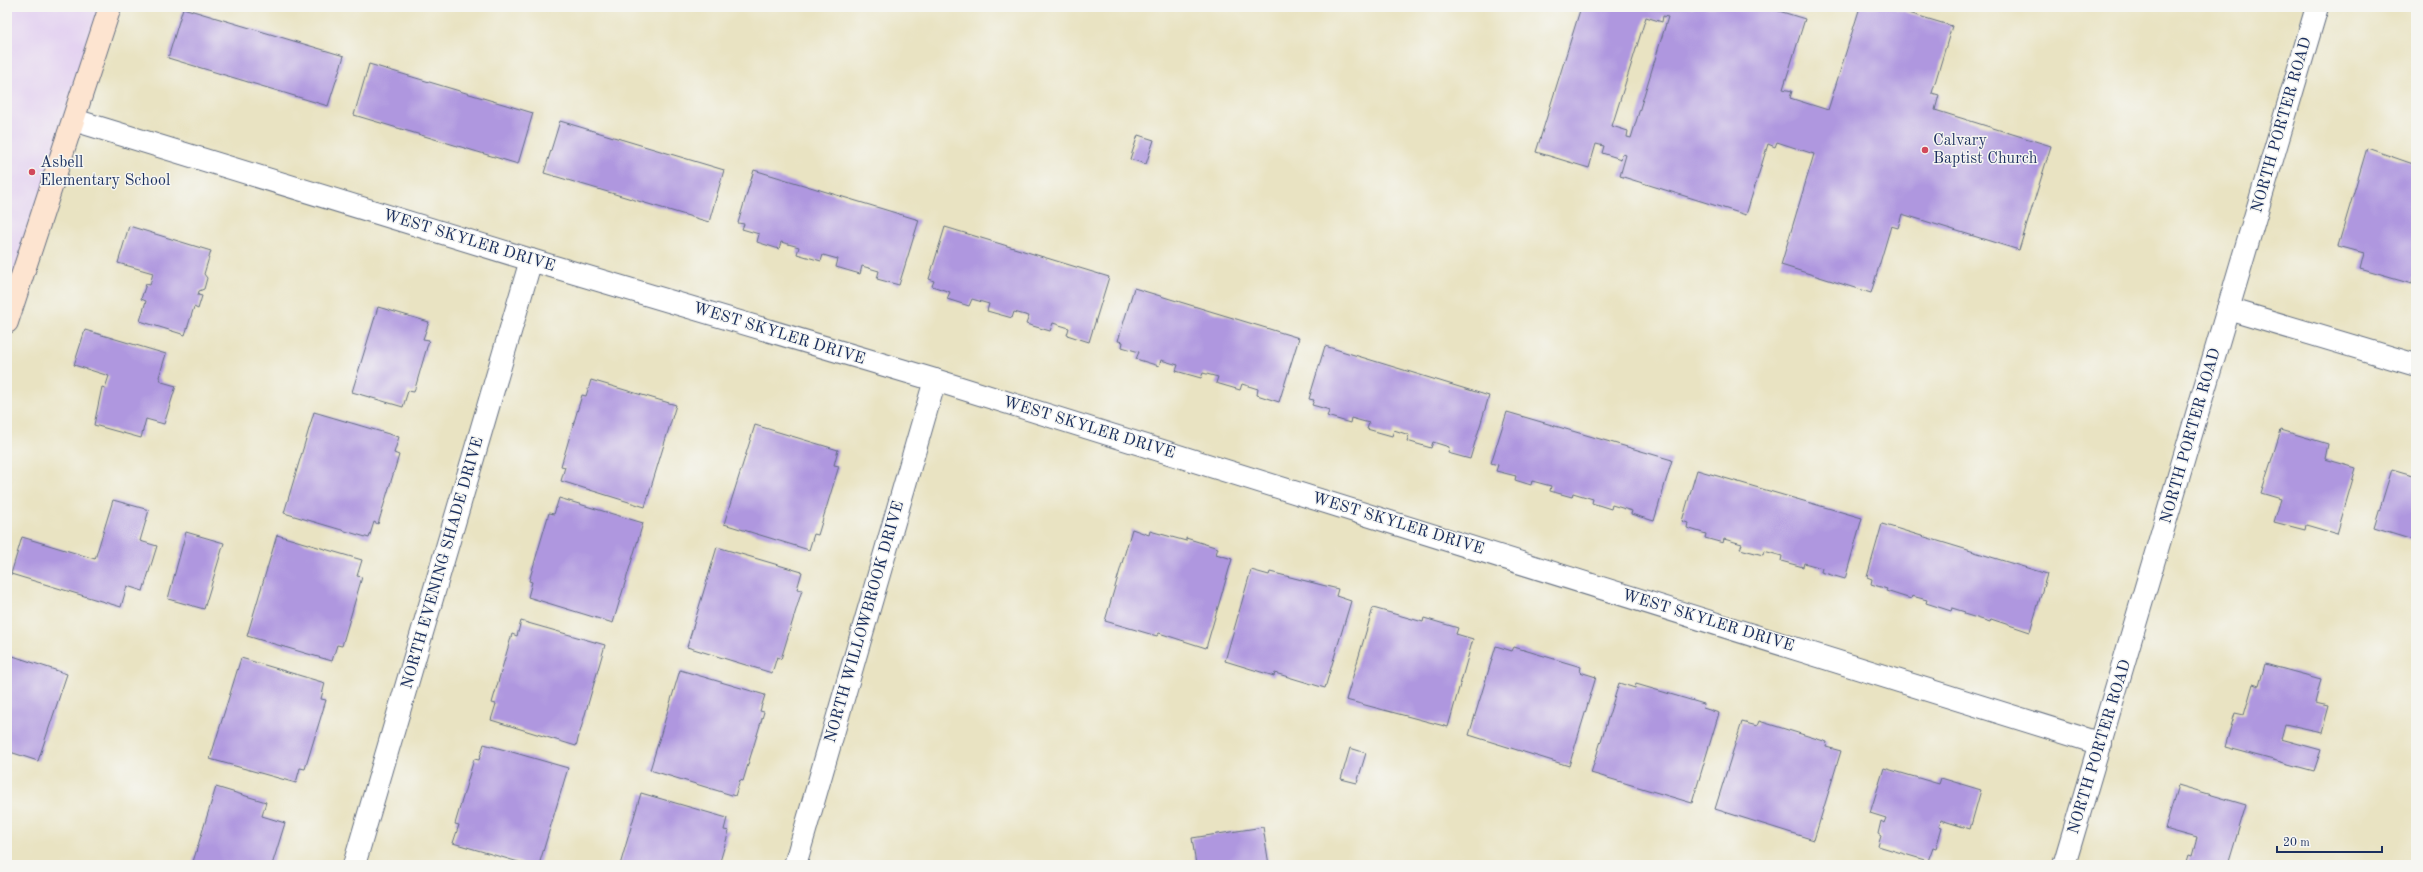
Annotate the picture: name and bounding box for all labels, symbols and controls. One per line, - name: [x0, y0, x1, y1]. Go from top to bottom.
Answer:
- street label: NORTH PORTER ROAD: [2249, 35, 2315, 215]
- place label: Calvary Baptist Church: [1933, 133, 2038, 167]
- marker: Calvary Baptist Church: [1920, 145, 1930, 155]
- place label: Asbell Elementary School: [40, 155, 170, 189]
- marker: Asbell Elementary School: [27, 167, 37, 177]
- street label: WEST SKYLER DRIVE: [381, 207, 557, 275]
- street label: WEST SKYLER DRIVE: [691, 300, 867, 368]
- street label: NORTH PORTER ROAD: [2158, 346, 2224, 526]
- street label: WEST SKYLER DRIVE: [1001, 394, 1177, 462]
- street label: NORTH EVENING SHADE DRIVE: [399, 435, 487, 691]
- street label: WEST SKYLER DRIVE: [1310, 490, 1486, 558]
- street label: NORTH WILLOWBROOK DRIVE: [823, 499, 907, 745]
- street label: WEST SKYLER DRIVE: [1620, 587, 1796, 655]
- street label: NORTH PORTER ROAD: [2066, 658, 2134, 836]
- scale bar: [2277, 828, 2382, 854]
- text: 20 m: [2283, 837, 2310, 849]

